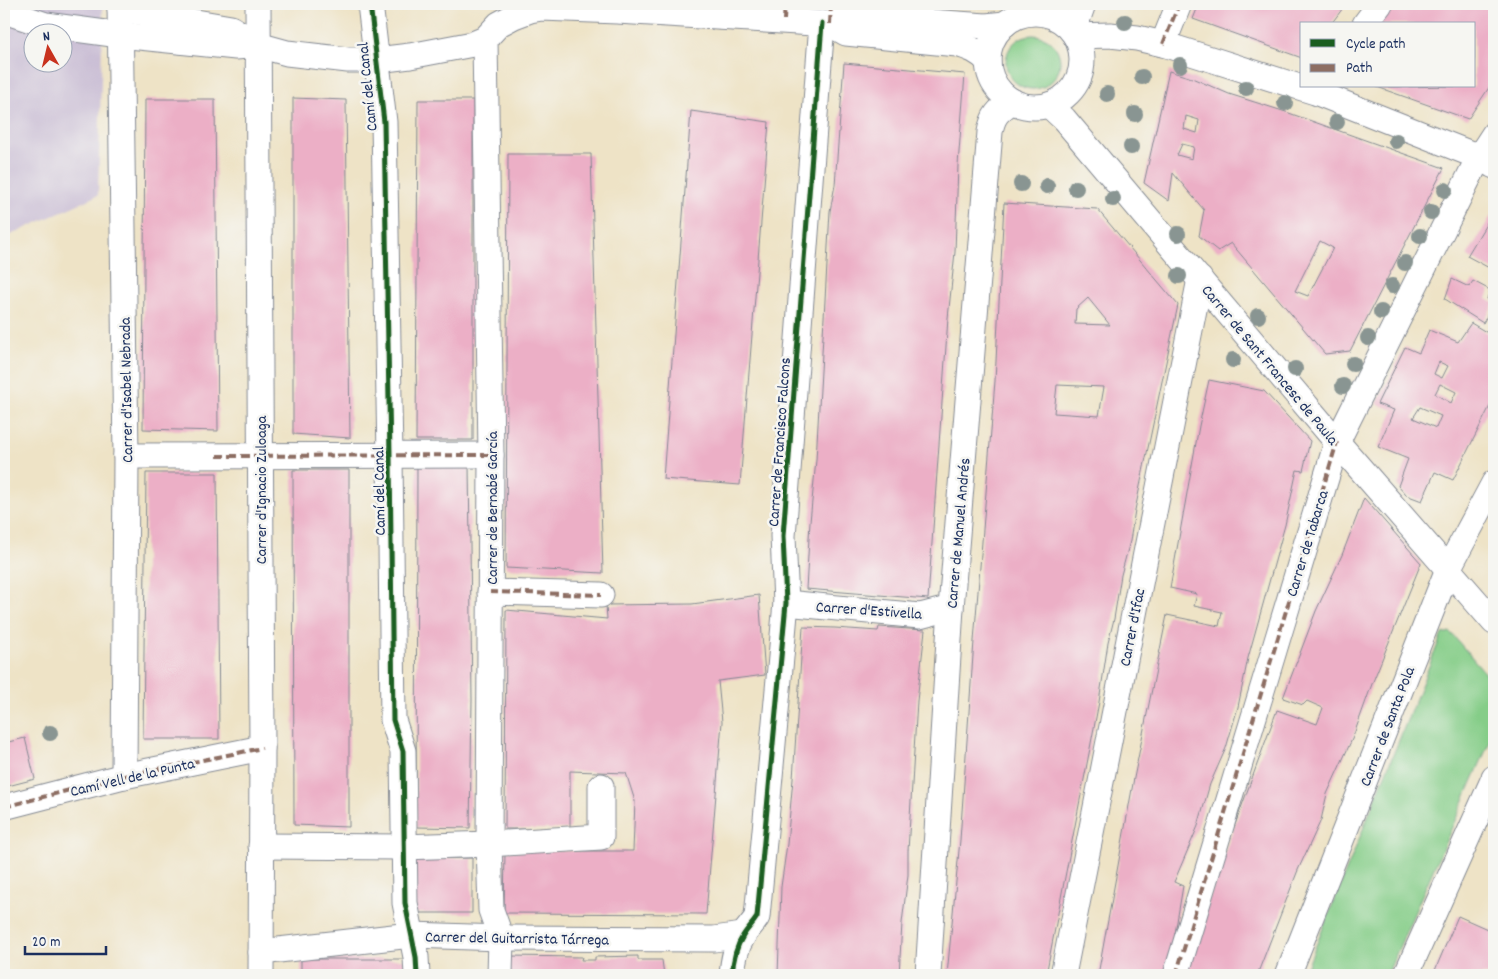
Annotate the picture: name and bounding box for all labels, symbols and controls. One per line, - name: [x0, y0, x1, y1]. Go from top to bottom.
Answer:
- north arrow: [22, 22, 72, 72]
- legend: [1300, 22, 1476, 88]
- text: N: [42, 27, 51, 47]
- text: Cycle path: [1346, 34, 1406, 56]
- street label: Camí del Canal: [352, 41, 385, 132]
- text: Path: [1346, 58, 1372, 80]
- street label: Carrer de Sant Francesc de Paula: [1195, 280, 1343, 451]
- street label: Carrer d'Isabel Nebrada: [115, 317, 140, 463]
- street label: Carrer de Francisco Falcons: [763, 357, 798, 528]
- street label: Carrer d'Ignacio Zuloaga: [251, 415, 274, 564]
- street label: Carrer de Bernabé García: [482, 431, 505, 585]
- street label: Camí del Canal: [368, 446, 393, 536]
- street label: Carrer de Manuel Andrés: [941, 457, 978, 609]
- street label: Carrer de Tabarca: [1281, 487, 1336, 600]
- street label: Carrer d'Ifac: [1115, 586, 1152, 668]
- street label: Carrer d'Estivella: [815, 596, 923, 627]
- street label: Carrer de Santa Pola: [1355, 663, 1422, 790]
- street label: Camí Vell de la Punta: [68, 753, 198, 804]
- scale bar: [25, 924, 106, 956]
- street label: Carrer del Guitarrista Tárrega: [425, 926, 609, 953]
- text: 20 m: [32, 932, 60, 954]

